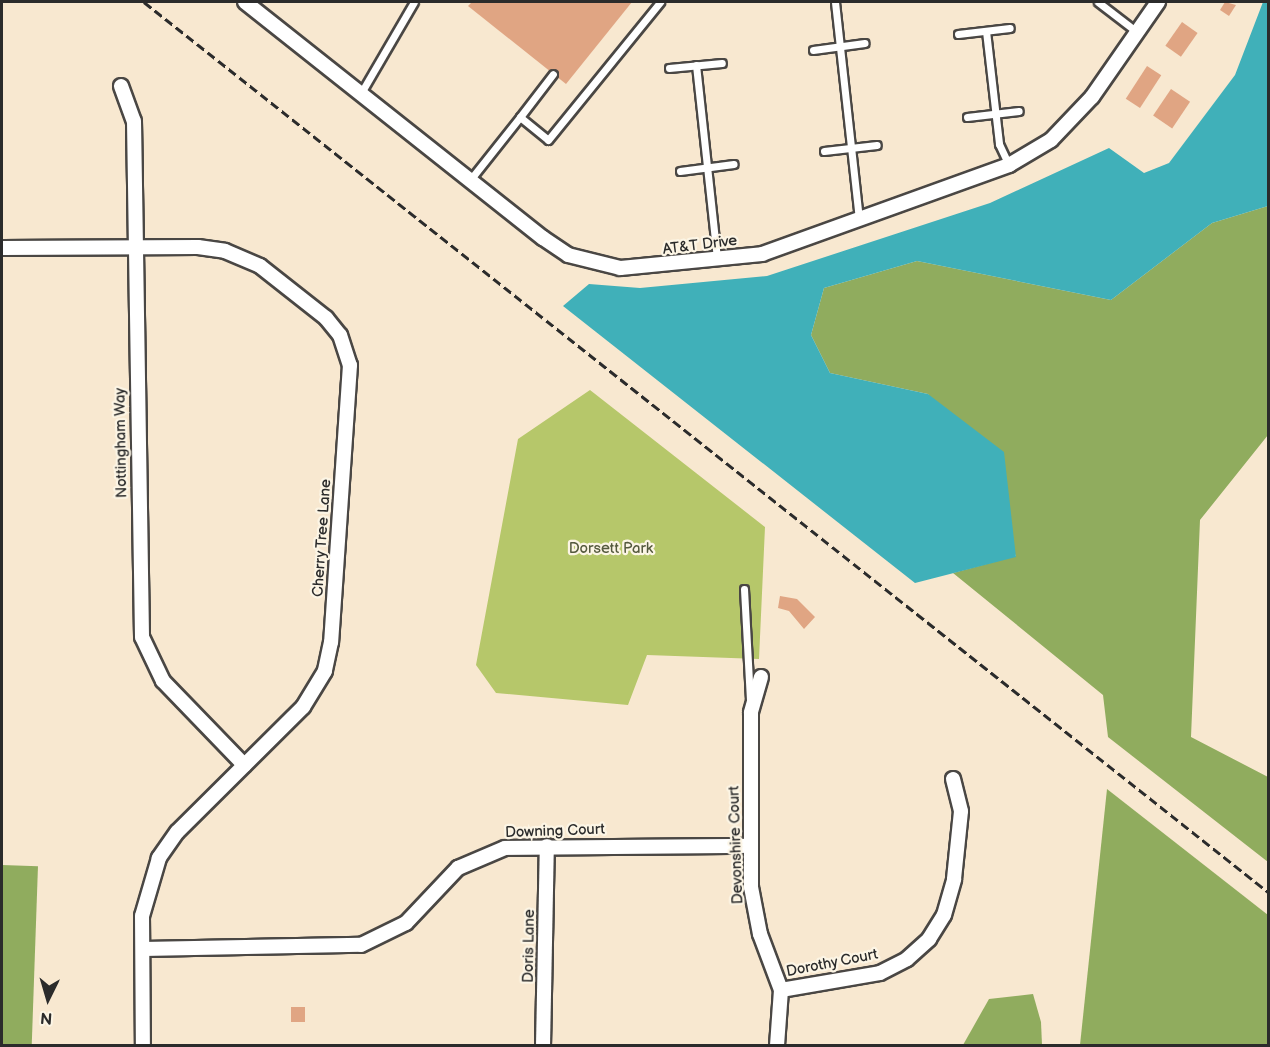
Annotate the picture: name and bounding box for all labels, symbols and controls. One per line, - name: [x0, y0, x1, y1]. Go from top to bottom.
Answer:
- street label: AT&T Drive: [662, 232, 738, 258]
- street label: Nottingham Way: [111, 387, 131, 499]
- street label: Cherry Tree Lane: [309, 478, 335, 598]
- park label: Dorsett Park: [569, 540, 653, 558]
- street label: Devonshire Court: [725, 786, 747, 904]
- street label: Downing Court: [505, 820, 605, 842]
- street label: Doris Lane: [519, 909, 539, 983]
- street label: Dorothy Court: [784, 945, 880, 981]
- north arrow: [18, 969, 78, 1029]
- text: N: [40, 1007, 53, 1027]

